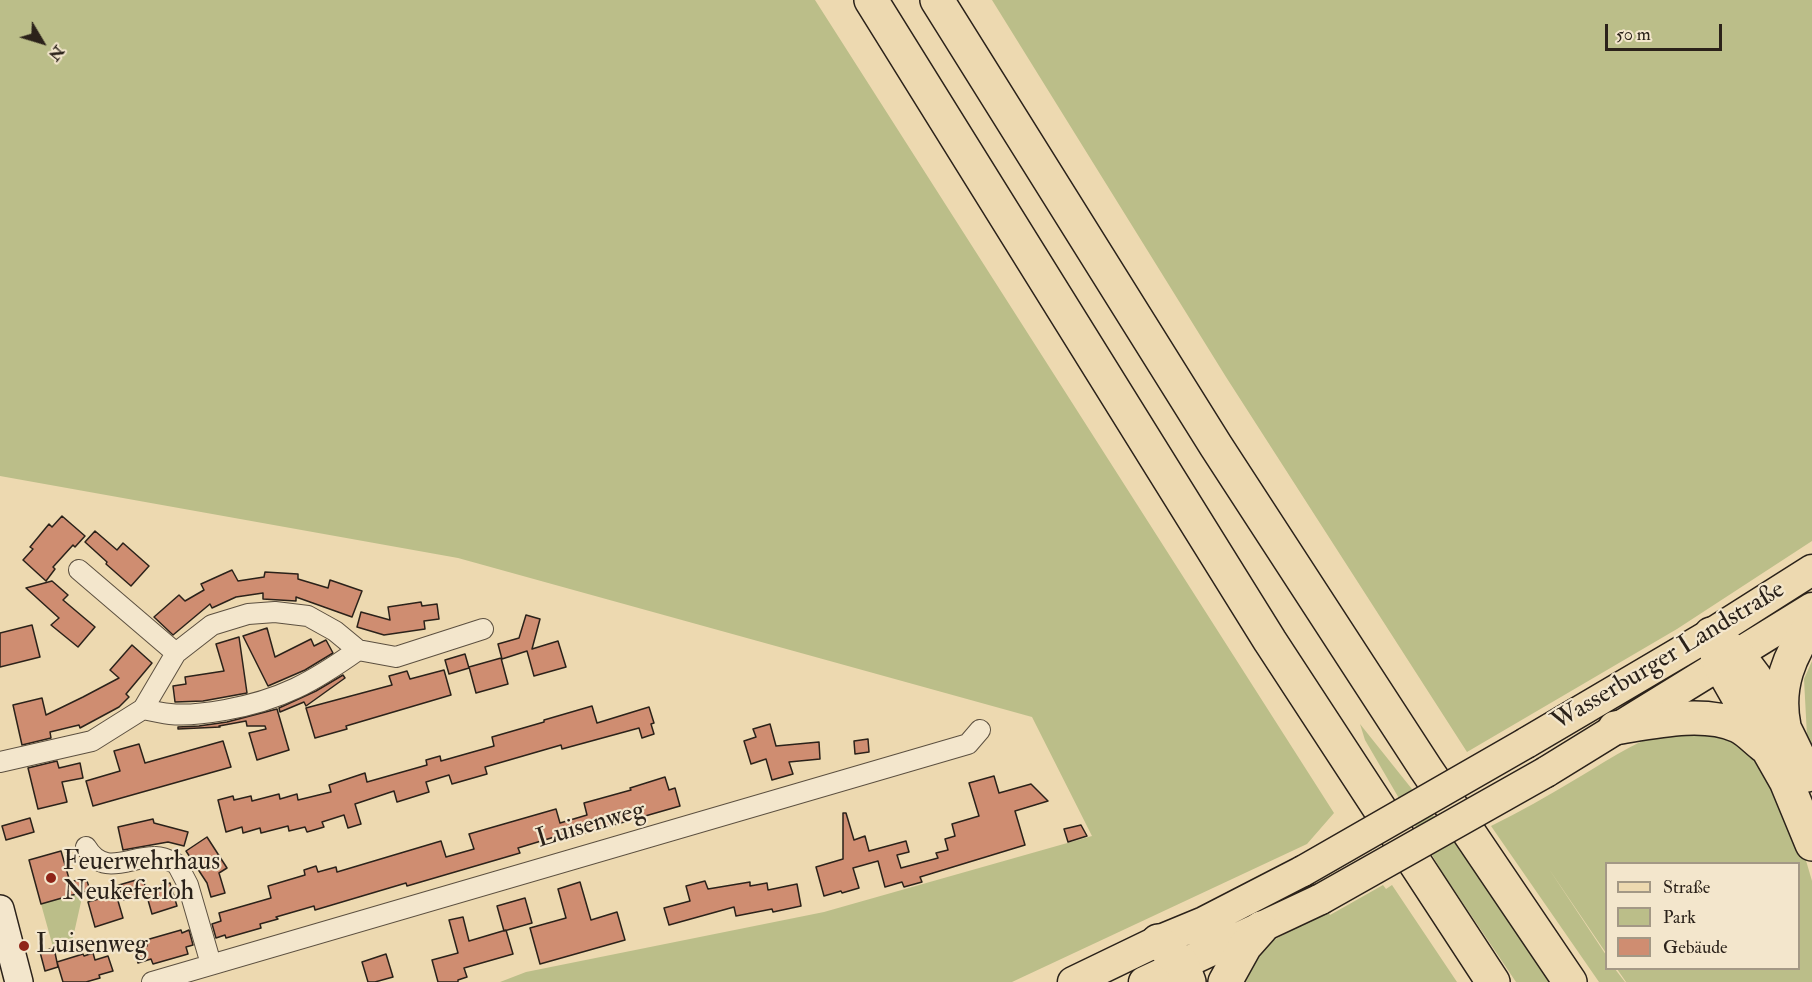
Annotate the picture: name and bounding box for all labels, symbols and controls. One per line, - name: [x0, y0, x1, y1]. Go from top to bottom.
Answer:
- north arrow: [12, 12, 72, 72]
- scale bar: [1608, 12, 1725, 50]
- text: 50 m: [1616, 23, 1651, 46]
- text: N: [44, 41, 68, 65]
- street label: Wasserburger Landstraße: [1547, 575, 1791, 739]
- street label: Luisenweg: [533, 796, 649, 856]
- place label: Feuerwehrhaus Neukeferloh: [63, 847, 220, 909]
- legend: [1605, 862, 1800, 970]
- marker: Feuerwehrhaus Neukeferloh: [44, 871, 58, 885]
- text: Straße: [1663, 876, 1710, 899]
- text: Park: [1663, 906, 1696, 929]
- place label: Luisenweg: [36, 930, 148, 962]
- text: Gebäude: [1663, 936, 1728, 959]
- marker: Luisenweg: [17, 939, 31, 953]

